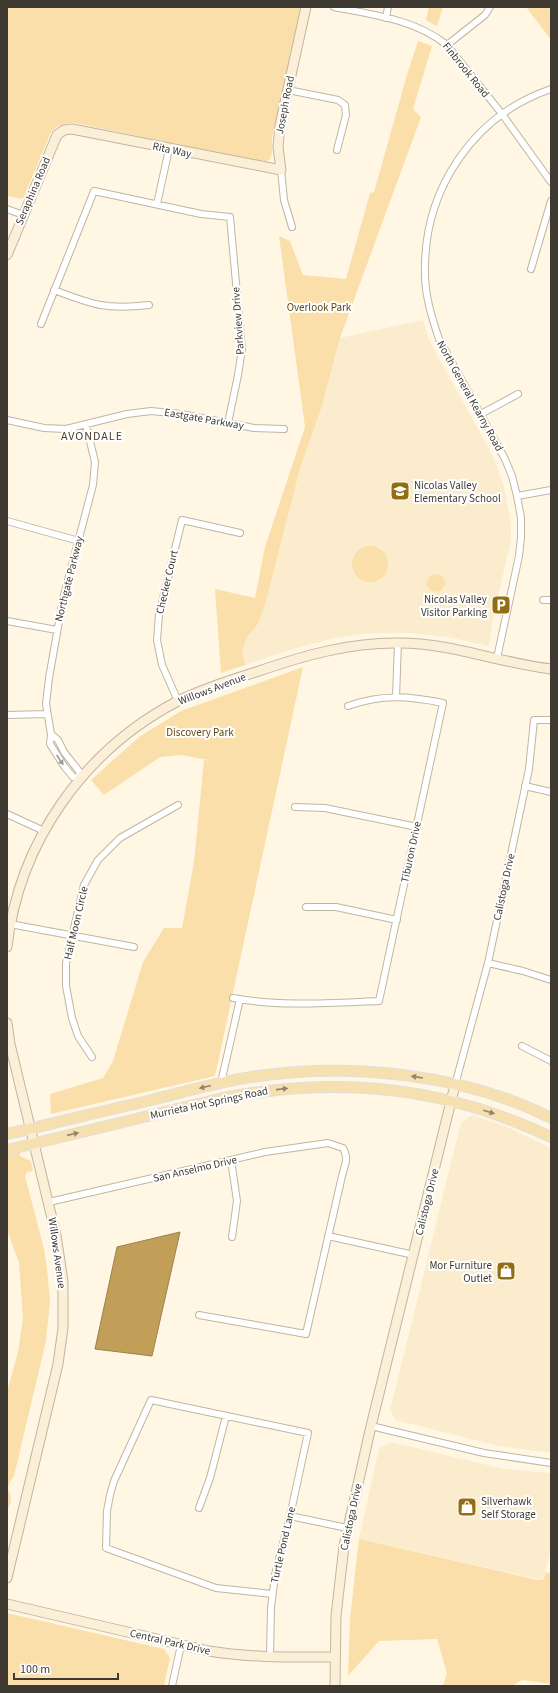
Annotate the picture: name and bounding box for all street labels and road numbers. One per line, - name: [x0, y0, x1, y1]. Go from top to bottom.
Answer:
- street label: Finbrook Road: [439, 39, 493, 101]
- street label: Joseph Road: [272, 75, 298, 135]
- street label: Rita Way: [151, 139, 193, 161]
- street label: Seraphina Road: [12, 155, 54, 227]
- street label: Parkview Drive: [228, 286, 248, 355]
- street label: North General Kearny Road: [433, 338, 507, 454]
- street label: Eastgate Parkway: [163, 405, 245, 433]
- street label: Northgate Parkway: [51, 535, 87, 623]
- street label: Checker Court: [152, 548, 182, 615]
- street label: Willows Avenue: [176, 669, 249, 709]
- street label: Tiburon Drive: [397, 819, 425, 884]
- street label: Calistoga Drive: [490, 852, 519, 922]
- street label: Half Moon Circle: [60, 884, 92, 961]
- street label: Murrieta Hot Springs Road: [149, 1083, 269, 1123]
- street label: San Anselmo Drive: [152, 1152, 239, 1186]
- street label: Calistoga Drive: [411, 1167, 443, 1237]
- street label: Willows Avenue: [45, 1217, 69, 1290]
- street label: Calistoga Drive: [337, 1482, 366, 1552]
- street label: Turtle Pond Lane: [267, 1505, 299, 1585]
- street label: Central Park Drive: [128, 1625, 212, 1659]

